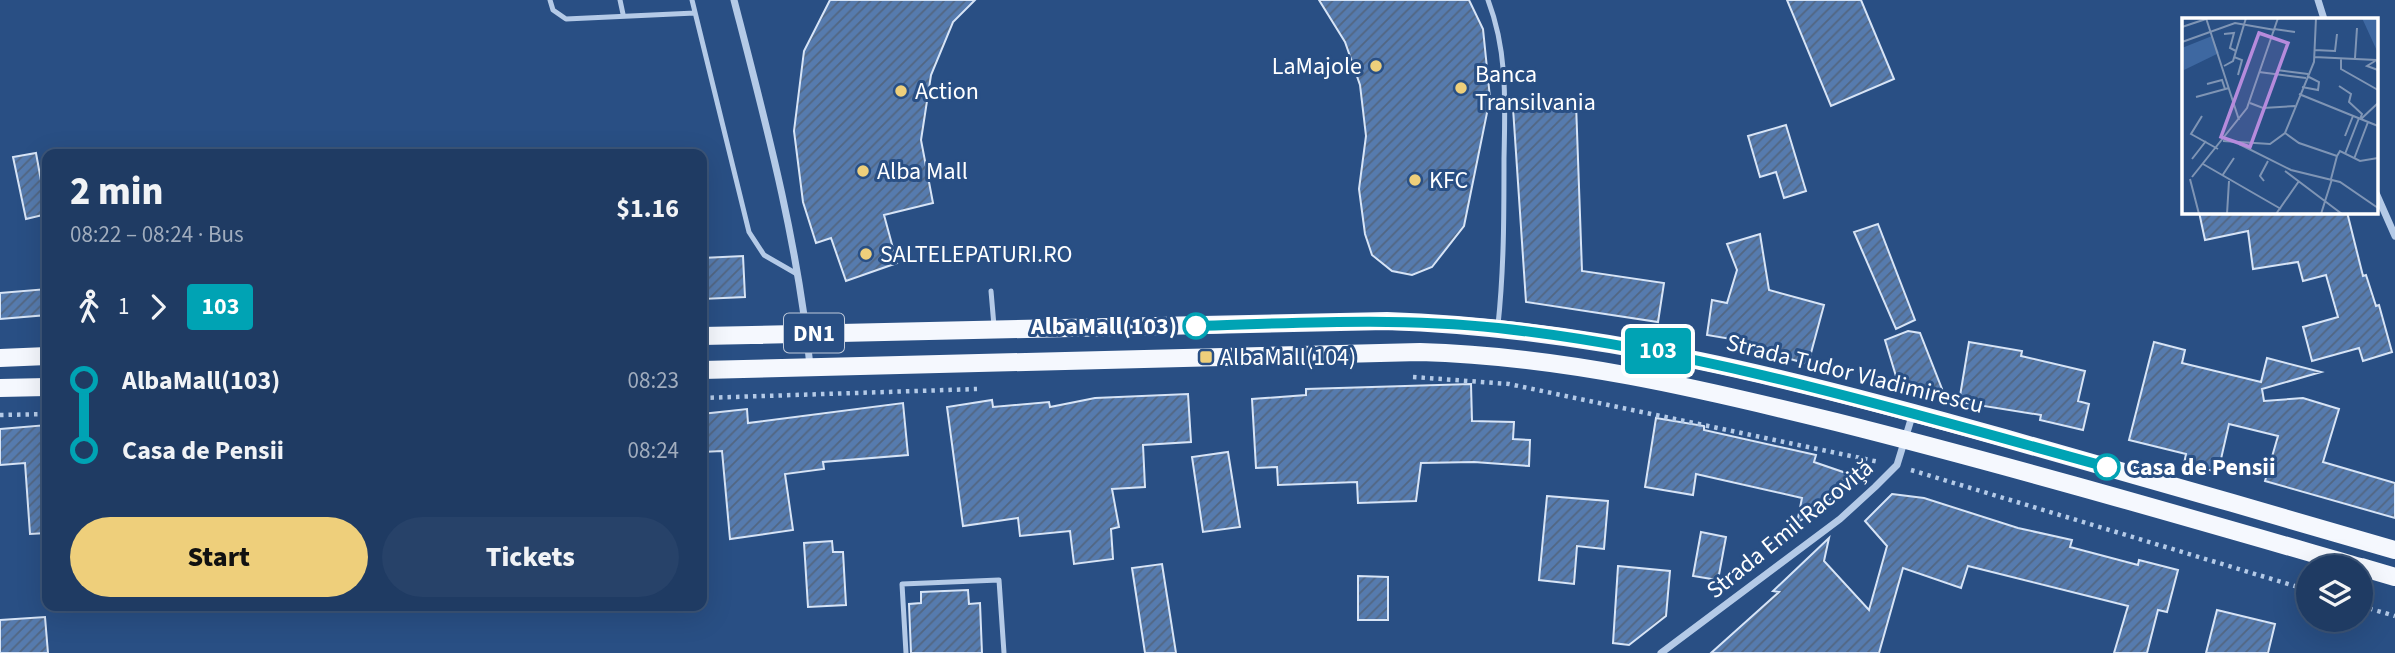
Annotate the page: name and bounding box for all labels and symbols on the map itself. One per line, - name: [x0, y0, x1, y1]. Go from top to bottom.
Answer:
- inset map: [2182, 18, 2378, 214]
- place label: LaMajole: [1272, 49, 1362, 84]
- place label: Banca Transilvania: [1475, 57, 1596, 120]
- marker: LaMajole: [1368, 58, 1384, 74]
- place label: Action: [915, 74, 979, 109]
- marker: Banca Transilvania: [1453, 80, 1469, 96]
- marker: Action: [893, 83, 909, 99]
- place label: Alba Mall: [877, 154, 968, 189]
- marker: Alba Mall: [855, 163, 871, 179]
- place label: KFC: [1429, 163, 1468, 198]
- marker: KFC: [1407, 172, 1423, 188]
- place label: SALTELEPATURI.RO: [880, 237, 1073, 272]
- marker: SALTELEPATURI.RO: [858, 246, 874, 262]
- place label: AlbaMall(103): [1030, 309, 1177, 344]
- marker: AlbaMall(103): [1183, 313, 1209, 339]
- road number: DN1: [784, 314, 844, 352]
- street label: Strada Tudor Vladimirescu: [1723, 325, 1987, 423]
- line badge: 103: [1618, 328, 1698, 374]
- place label: AlbaMall(104): [1220, 340, 1356, 375]
- marker: AlbaMall(104): [1198, 349, 1214, 365]
- place label: Casa de Pensii: [2126, 450, 2276, 485]
- street label: Strada Emil Racoviță: [1699, 451, 1881, 607]
- marker: Casa de Pensii: [2094, 454, 2120, 480]

